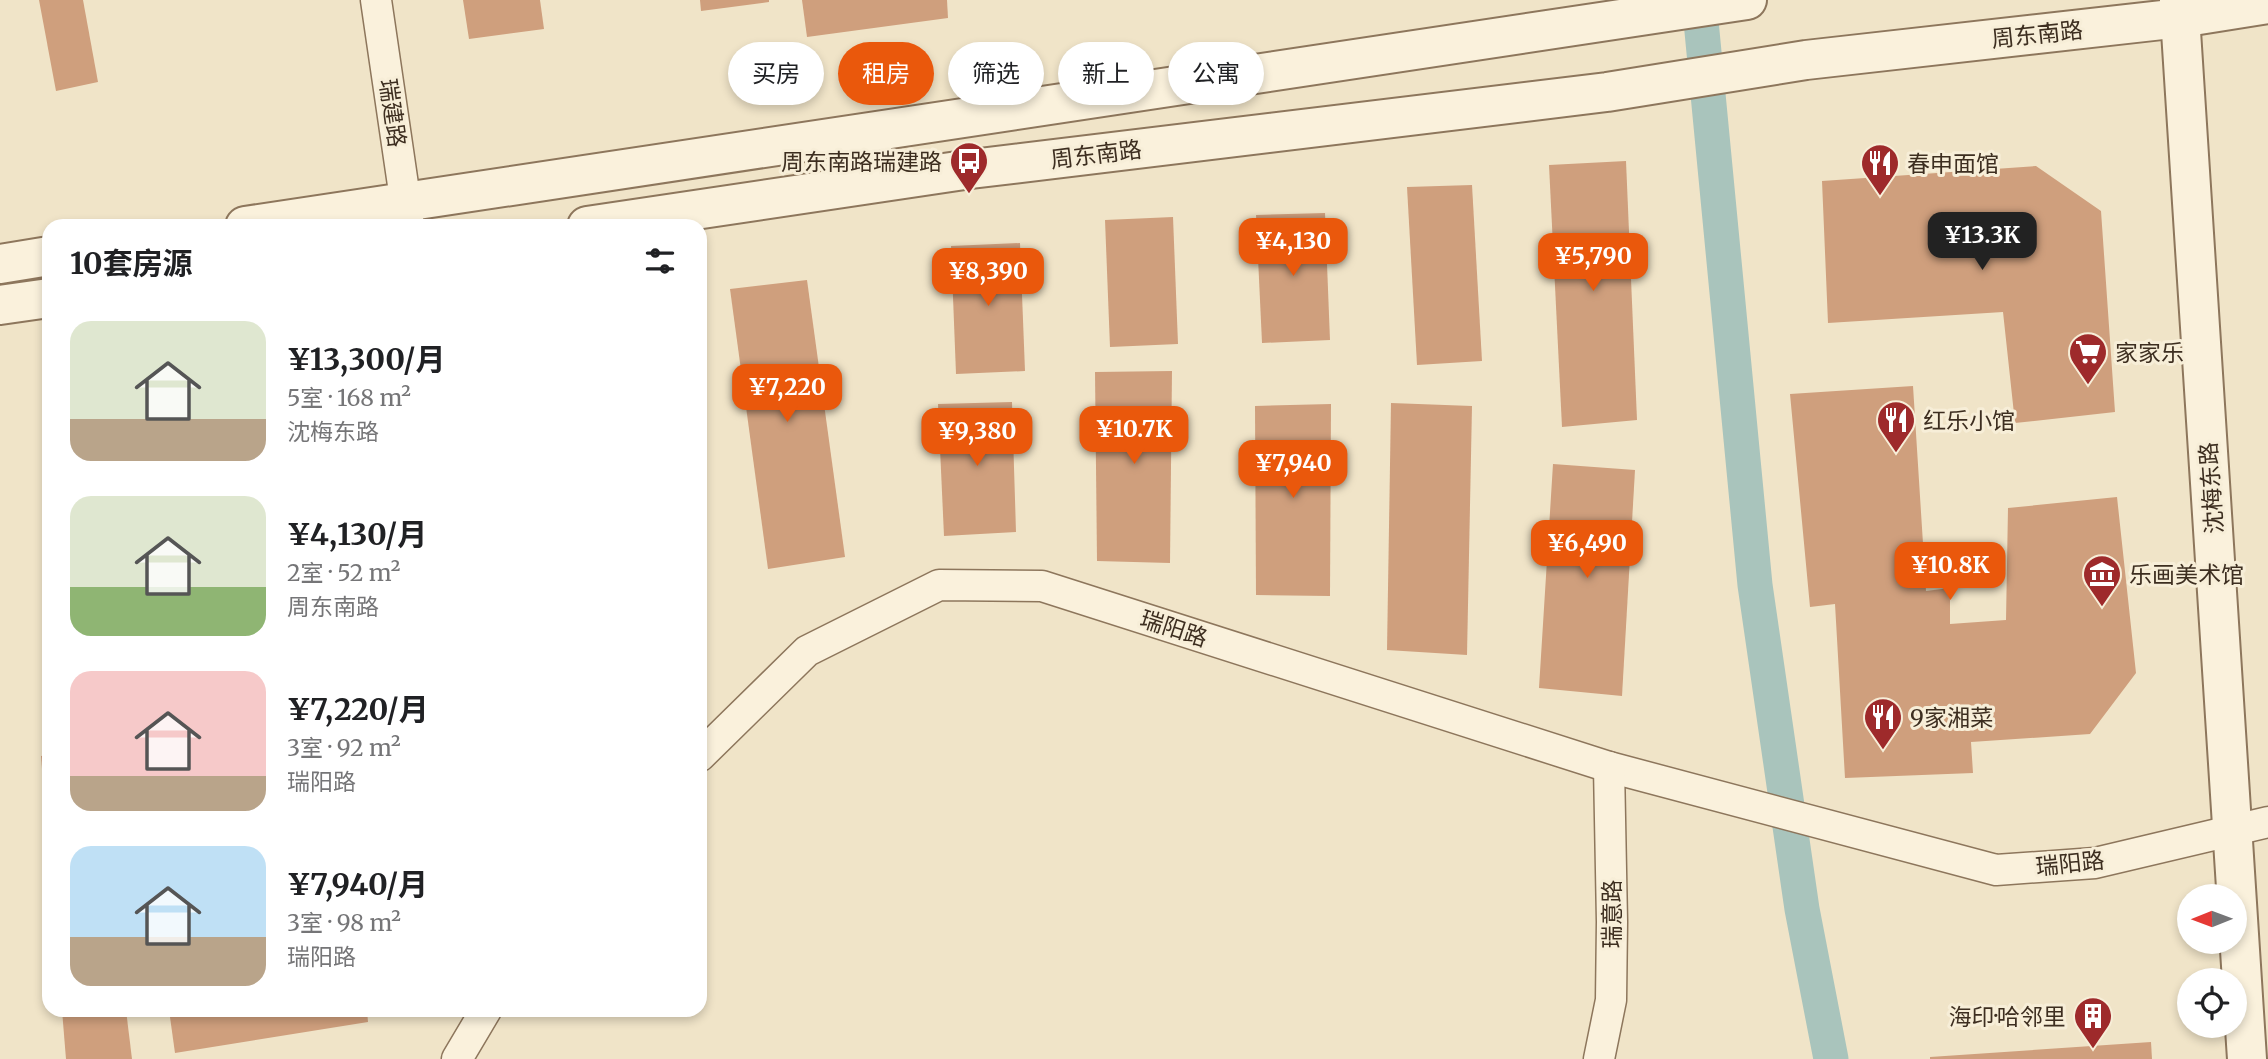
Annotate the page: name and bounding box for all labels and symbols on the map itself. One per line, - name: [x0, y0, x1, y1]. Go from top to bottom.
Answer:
- street label: 周东南路: [1990, 15, 2084, 53]
- street label: 瑞建路: [374, 77, 412, 149]
- street label: 周东南路: [1049, 134, 1143, 174]
- bus stop icon: 周东南路瑞建路: [948, 140, 990, 195]
- restaurant icon: 春申面馆: [1859, 142, 1901, 197]
- place label: 周东南路瑞建路: [781, 147, 942, 176]
- place label: 春申面馆: [1907, 149, 1999, 178]
- pin: ¥13.3K: [1925, 212, 2039, 272]
- pin: ¥4,130: [1236, 218, 1350, 278]
- pin: ¥5,790: [1536, 233, 1650, 293]
- pin: ¥8,390: [931, 248, 1045, 308]
- supermarket icon: 家家乐: [2067, 331, 2109, 386]
- place label: 家家乐: [2115, 338, 2184, 367]
- pin: ¥7,220: [730, 364, 844, 424]
- restaurant icon: 红乐小馆: [1875, 399, 1917, 454]
- pin: ¥10.7K: [1077, 406, 1191, 466]
- place label: 红乐小馆: [1923, 406, 2015, 435]
- pin: ¥9,380: [920, 408, 1034, 468]
- pin: ¥7,940: [1236, 440, 1350, 500]
- street label: 沈梅东路: [2193, 441, 2229, 535]
- pin: ¥6,490: [1530, 520, 1644, 580]
- pin: ¥10.8K: [1893, 542, 2007, 602]
- museum icon: 乐画美术馆: [2081, 553, 2123, 608]
- place label: 乐画美术馆: [2129, 560, 2244, 589]
- street label: 瑞阳路: [1137, 604, 1211, 652]
- restaurant icon: 9家湘菜: [1862, 696, 1904, 751]
- place label: 9家湘菜: [1910, 703, 1993, 732]
- street label: 瑞阳路: [2034, 845, 2106, 881]
- street label: 瑞意路: [1597, 880, 1626, 949]
- north arrow: [2177, 884, 2247, 954]
- building icon: 海印·哈邻里: [2072, 995, 2114, 1050]
- place label: 海印·哈邻里: [1948, 1002, 2066, 1031]

